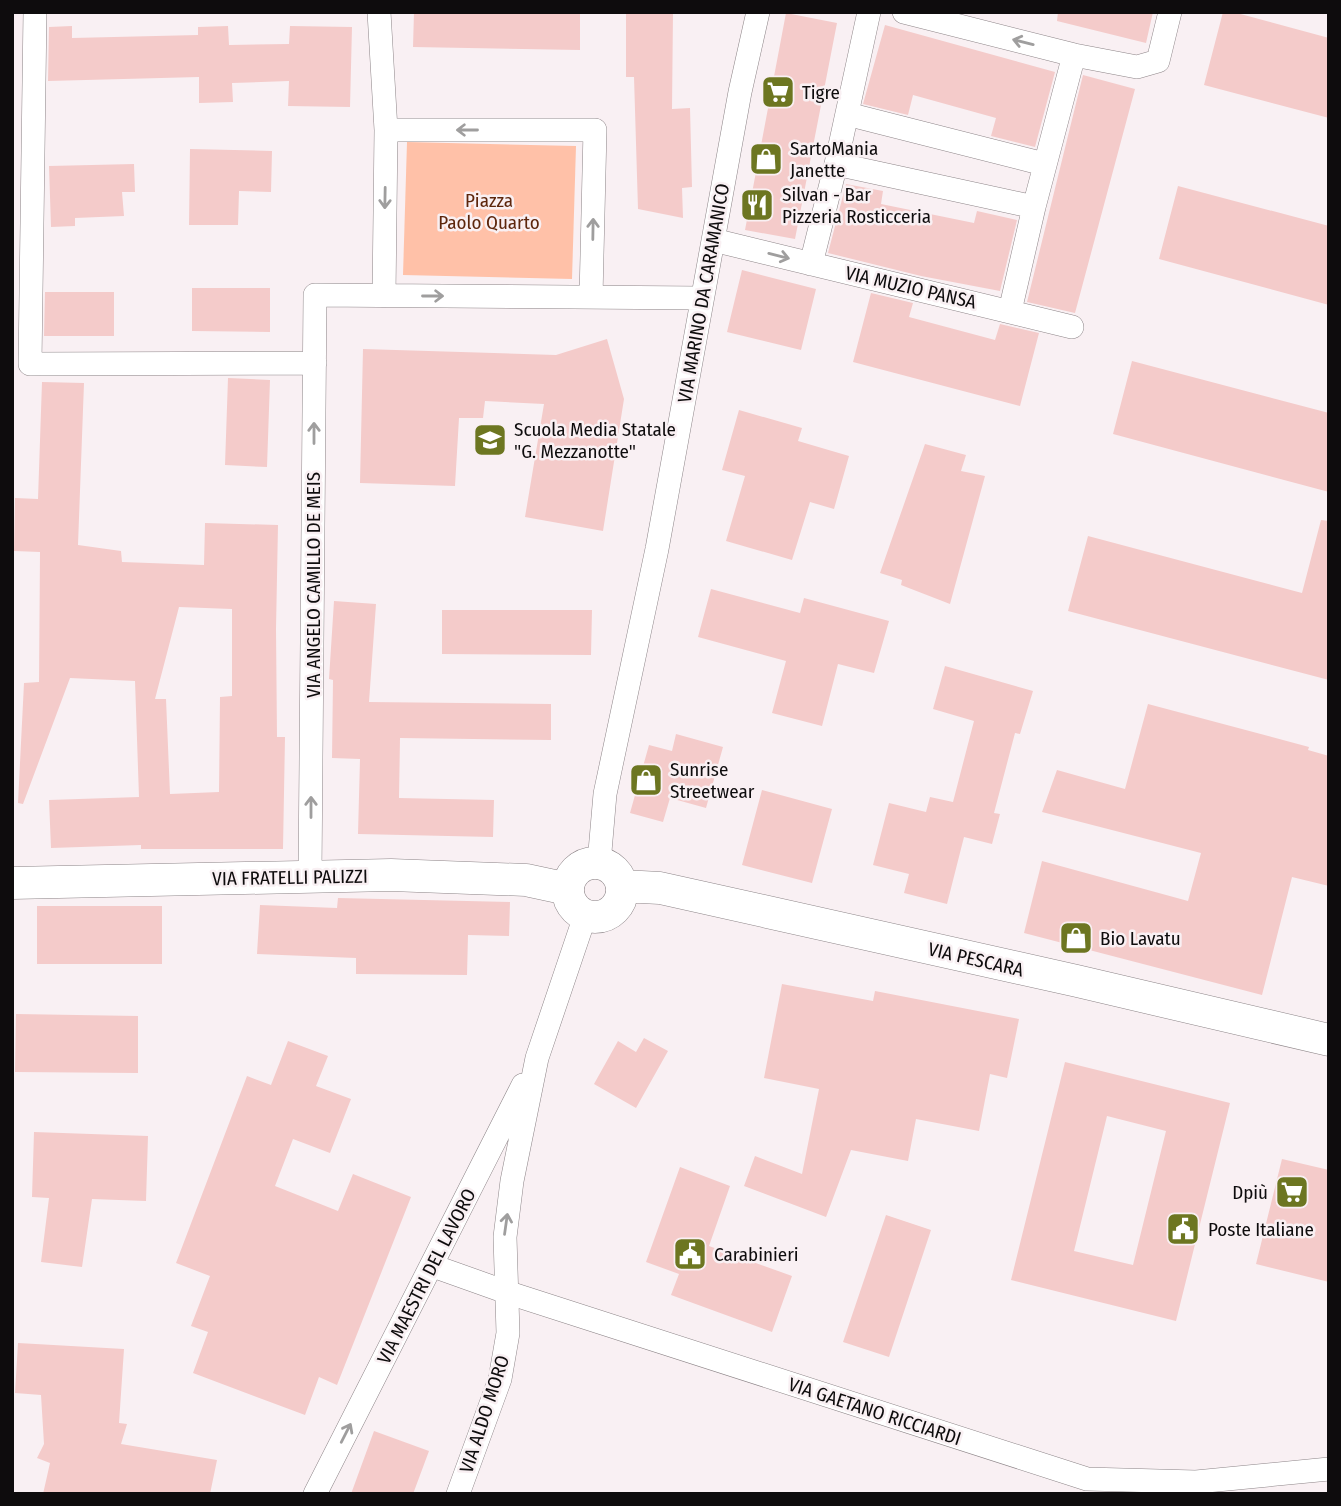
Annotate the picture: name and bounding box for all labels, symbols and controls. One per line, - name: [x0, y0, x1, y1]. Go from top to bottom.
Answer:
- one-way arrow: [1012, 35, 1035, 48]
- supermarket icon: Tigre: [759, 73, 797, 111]
- place label: Tigre: [802, 81, 840, 104]
- one-way arrow: [455, 123, 478, 137]
- place label: SartoMania Janette: [790, 137, 878, 182]
- shop icon: SartoMania Janette: [747, 140, 785, 178]
- street label: VIA MARINO DA CARAMANICO: [673, 182, 734, 405]
- place label: Silvan - Bar Pizzeria Rosticceria: [782, 183, 931, 228]
- one-way arrow: [378, 186, 392, 209]
- restaurant icon: Silvan - Bar Pizzeria Rosticceria: [738, 186, 776, 224]
- park label: Piazza Paolo Quarto: [438, 189, 540, 234]
- one-way arrow: [586, 218, 599, 241]
- one-way arrow: [767, 250, 790, 263]
- street label: VIA MUZIO PANSA: [843, 261, 979, 314]
- one-way arrow: [421, 289, 444, 303]
- place label: Scuola Media Statale "G. Mezzanotte": [514, 418, 676, 463]
- one-way arrow: [307, 421, 321, 444]
- school or university icon: Scuola Media Statale "G. Mezzanotte": [471, 421, 509, 459]
- street label: VIA ANGELO CAMILLO DE MEIS: [302, 472, 325, 698]
- place label: Sunrise Streetwear: [670, 758, 755, 803]
- shop icon: Sunrise Streetwear: [627, 761, 665, 799]
- one-way arrow: [304, 796, 318, 819]
- street label: VIA FRATELLI PALIZZI: [212, 865, 368, 890]
- shop icon: Bio Lavatu: [1057, 919, 1095, 957]
- place label: Bio Lavatu: [1100, 927, 1181, 950]
- street label: VIA PESCARA: [926, 937, 1026, 982]
- supermarket icon: Dpiù: [1273, 1173, 1311, 1211]
- place label: Dpiù: [1232, 1181, 1268, 1204]
- street label: VIA MAESTRI DEL LAVORO: [372, 1185, 481, 1368]
- public building icon: Poste Italiane: [1164, 1210, 1202, 1248]
- one-way arrow: [500, 1213, 513, 1236]
- place label: Poste Italiane: [1208, 1218, 1314, 1241]
- public building icon: Carabinieri: [671, 1235, 709, 1273]
- place label: Carabinieri: [714, 1243, 799, 1266]
- street label: VIA ALDO MORO: [455, 1352, 514, 1476]
- street label: VIA GAETANO RICCIARDI: [786, 1373, 964, 1450]
- one-way arrow: [339, 1423, 353, 1444]

